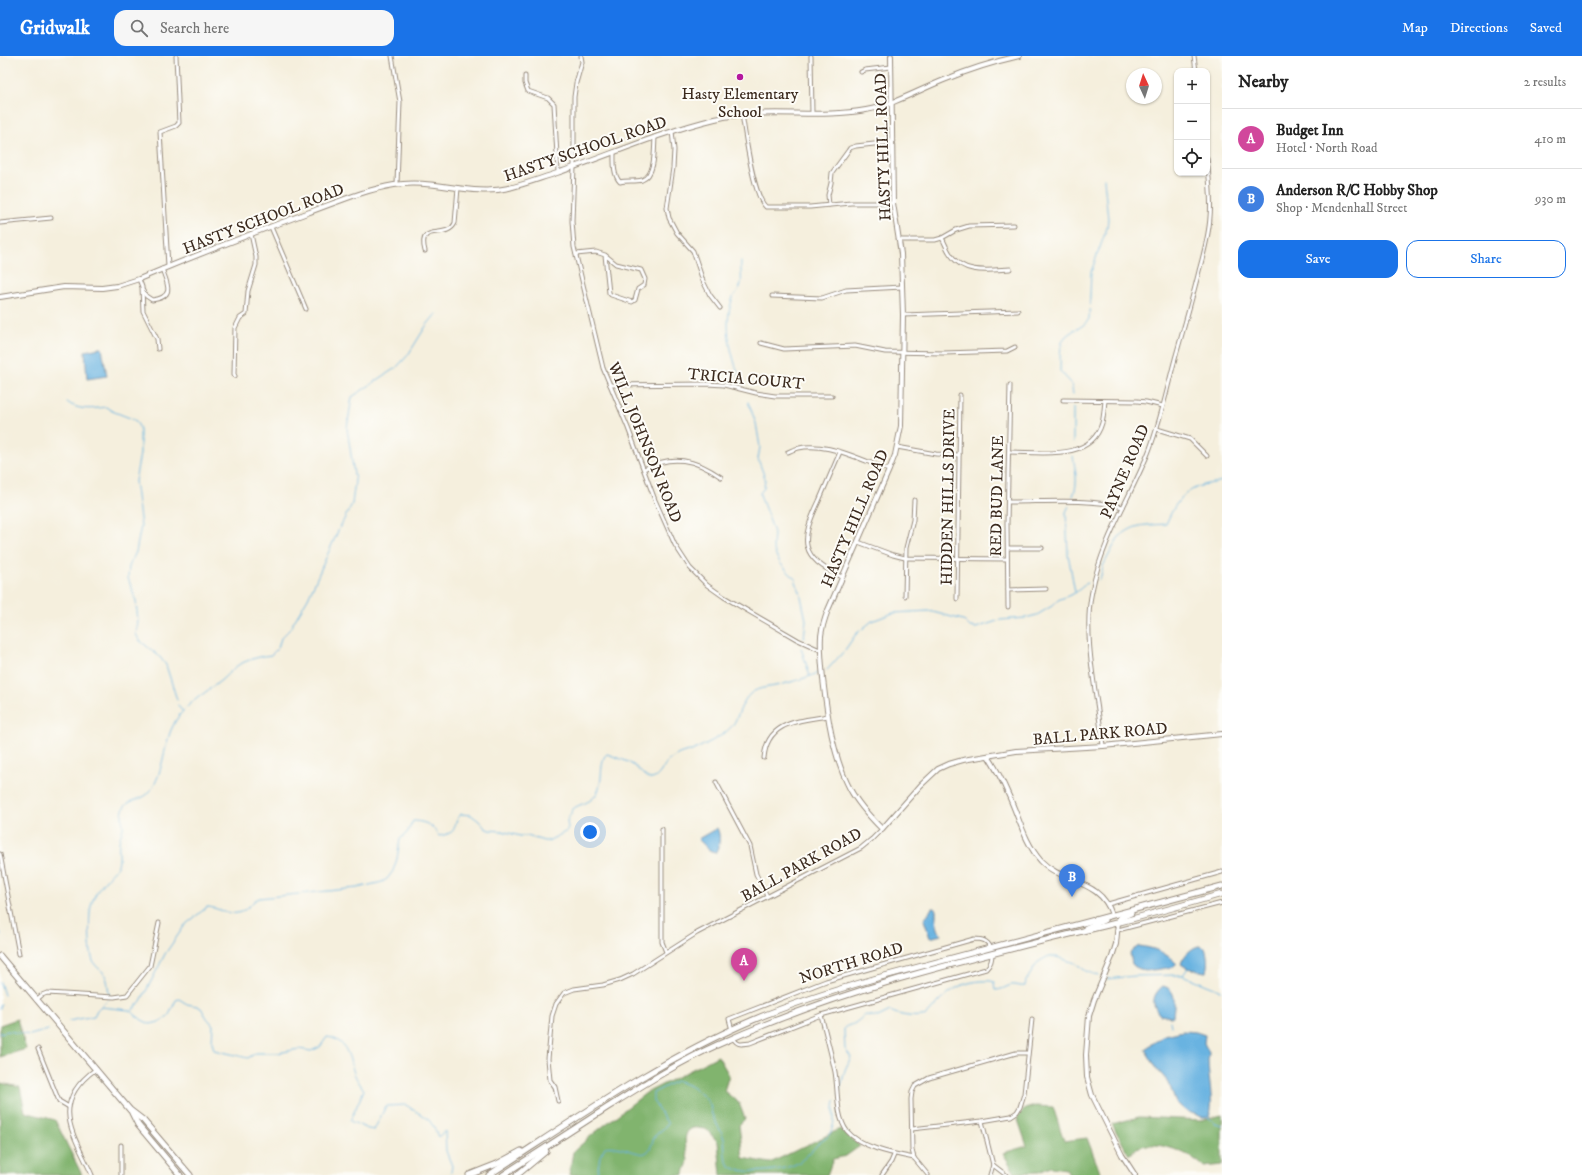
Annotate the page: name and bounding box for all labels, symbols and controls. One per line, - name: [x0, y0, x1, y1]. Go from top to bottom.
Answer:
- search box: [114, 10, 394, 46]
- text: Gridwalk: [20, 17, 90, 40]
- icon: search: [128, 17, 150, 39]
- text: Search here: [160, 19, 229, 38]
- text: Map: [1402, 19, 1428, 37]
- text: Directions: [1450, 19, 1508, 37]
- text: Saved: [1530, 19, 1562, 37]
- north arrow: [1126, 68, 1162, 104]
- map controls: [1174, 68, 1210, 176]
- button: +: [1174, 68, 1210, 104]
- text: Nearby: [1238, 71, 1288, 93]
- marker: Hasty Elementary School: [735, 72, 745, 82]
- street label: HASTY HILL ROAD: [870, 73, 896, 221]
- text: 2 results: [1524, 74, 1566, 90]
- place label: Hasty Elementary School: [682, 84, 799, 122]
- button: −: [1174, 104, 1210, 140]
- street label: HASTY SCHOOL ROAD: [501, 112, 670, 186]
- text: Budget Inn: [1276, 121, 1344, 140]
- text: A: [1247, 131, 1255, 147]
- text: 410 m: [1534, 131, 1566, 147]
- button: locate: [1174, 140, 1210, 176]
- text: Hotel · North Road: [1276, 140, 1377, 156]
- street label: HASTY SCHOOL ROAD: [180, 179, 347, 259]
- text: Anderson R/C Hobby Shop: [1276, 181, 1438, 200]
- text: B: [1247, 191, 1255, 207]
- text: 930 m: [1535, 191, 1566, 207]
- text: Shop · Mendenhall Street: [1276, 200, 1407, 216]
- button: Save: [1238, 240, 1398, 278]
- button: Share: [1406, 240, 1566, 278]
- street label: WILL JOHNSON ROAD: [603, 358, 686, 526]
- street label: TRICIA COURT: [687, 364, 805, 394]
- street label: HIDDEN HILLS DRIVE: [936, 408, 960, 586]
- street label: PAYNE ROAD: [1096, 421, 1154, 522]
- street label: RED BUD LANE: [986, 435, 1008, 557]
- street label: HASTY HILL ROAD: [817, 446, 893, 590]
- street label: BALL PARK ROAD: [1032, 718, 1168, 750]
- your location: [580, 822, 600, 842]
- street label: BALL PARK ROAD: [738, 823, 865, 906]
- pin: B: [1059, 864, 1085, 897]
- street label: NORTH ROAD: [797, 938, 906, 988]
- pin: A: [731, 948, 757, 981]

